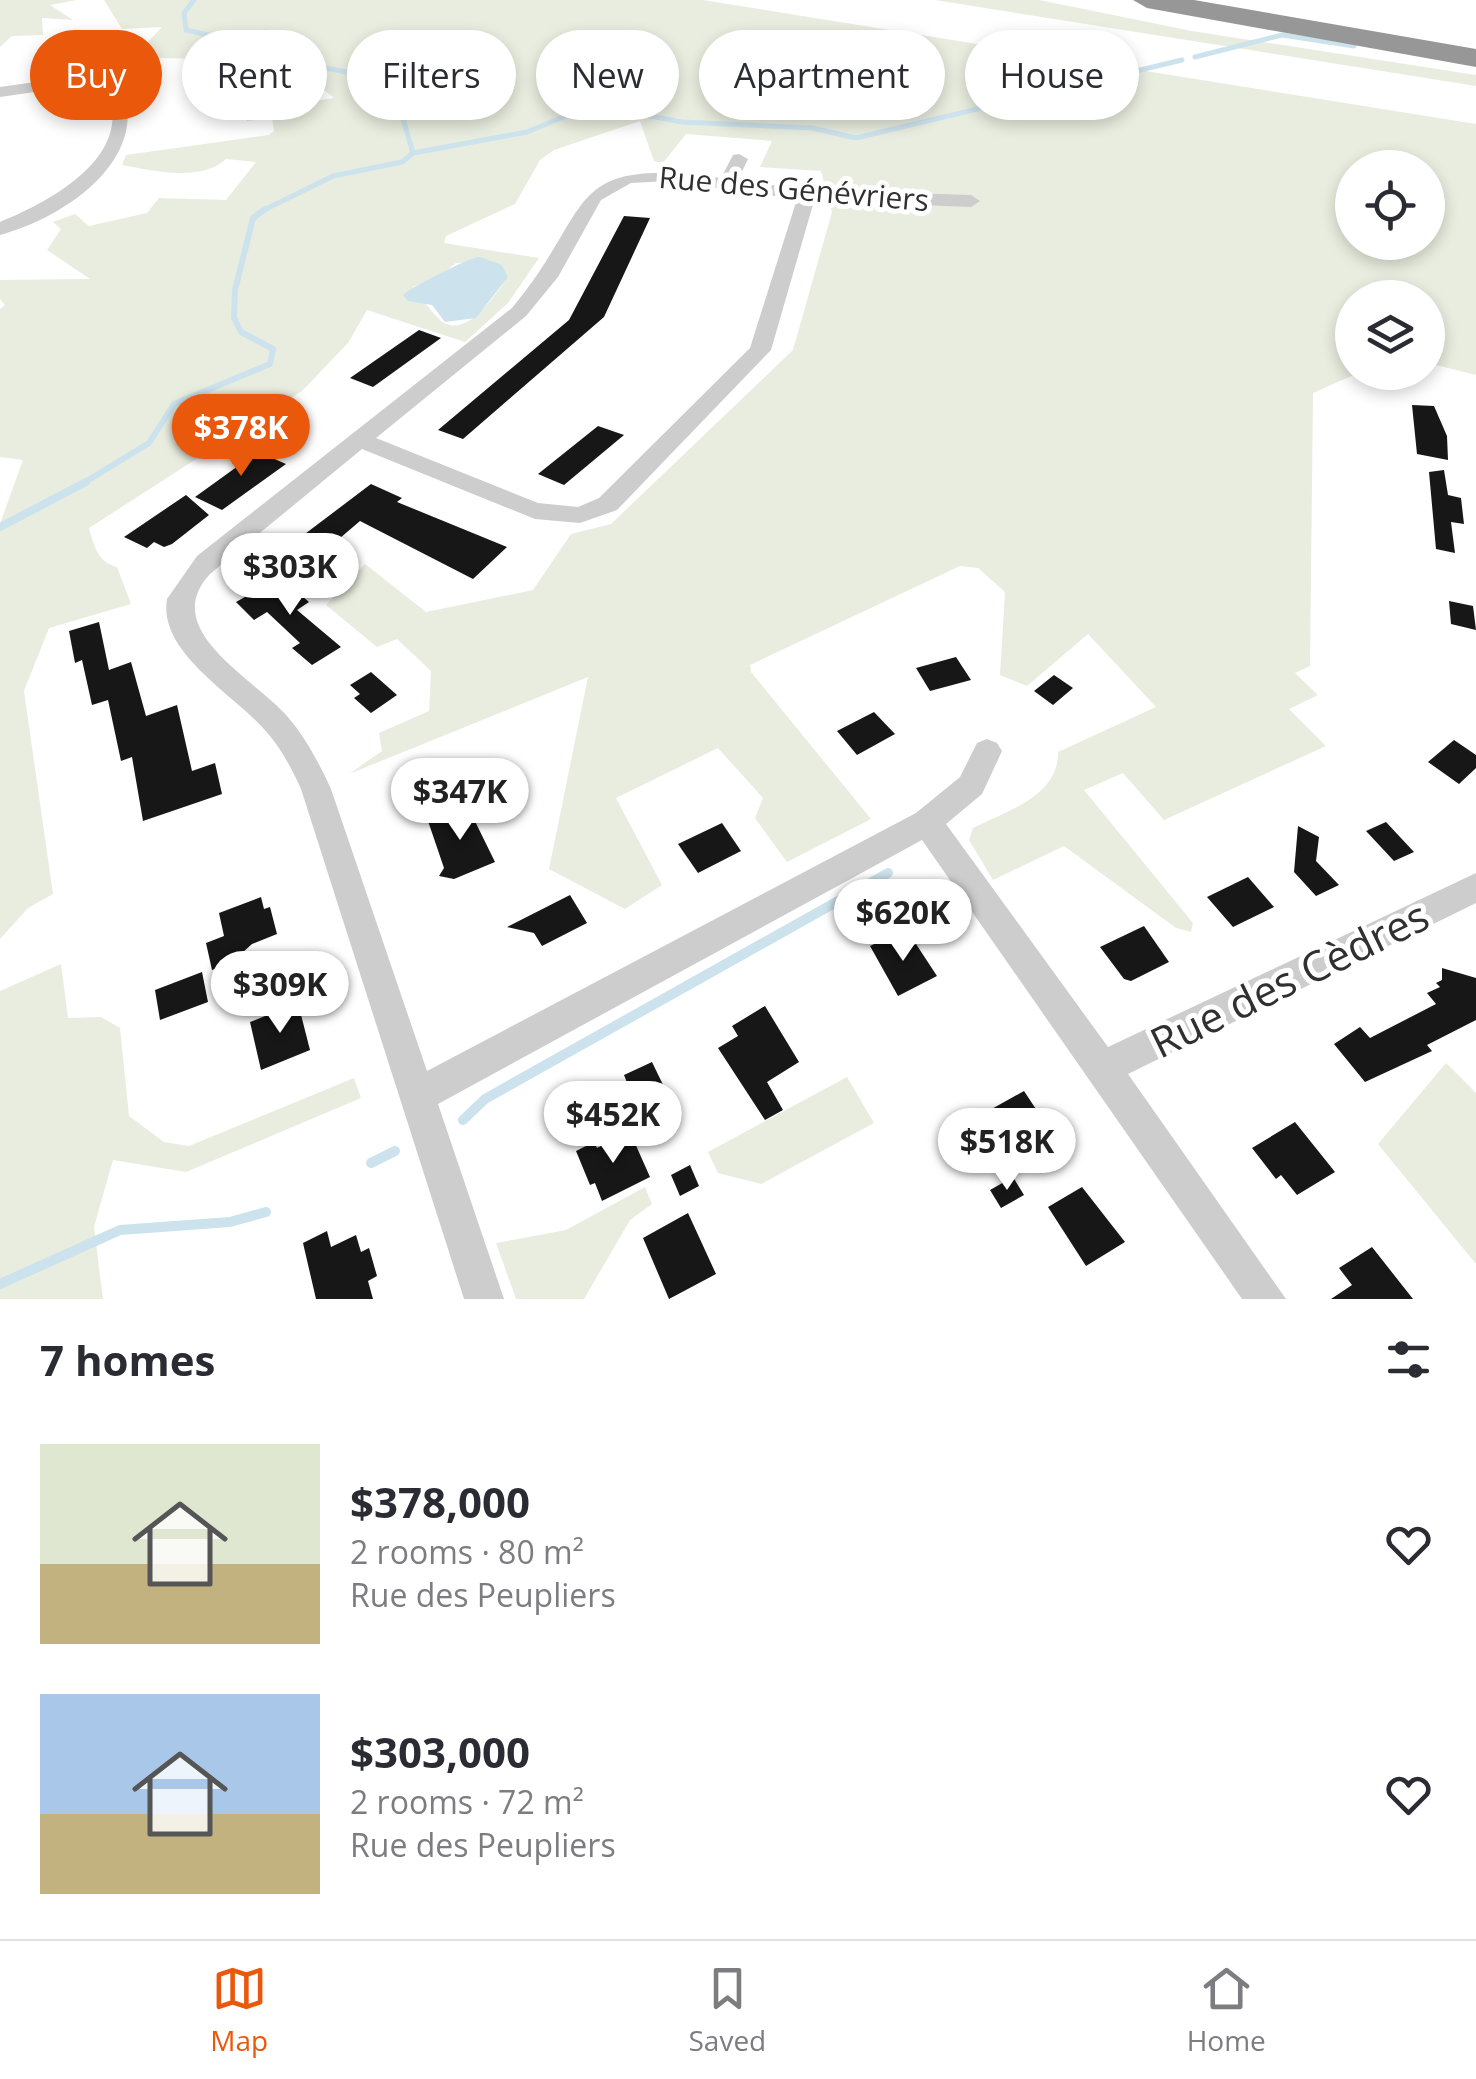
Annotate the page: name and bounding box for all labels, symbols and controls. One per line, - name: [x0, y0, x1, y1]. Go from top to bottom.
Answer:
- chip: Buy: [30, 30, 162, 120]
- chip: Rent: [182, 30, 327, 120]
- chip: Filters: [347, 30, 516, 120]
- chip: New: [536, 30, 679, 120]
- chip: Apartment: [699, 30, 945, 120]
- chip: House: [965, 30, 1139, 120]
- map controls: [1335, 150, 1445, 390]
- button: locate: [1335, 150, 1445, 260]
- street label: Rue des Génévriers: [657, 156, 931, 220]
- button: layers: [1335, 280, 1445, 390]
- pin: $378K: [171, 394, 311, 479]
- text: $378K: [194, 405, 288, 448]
- pin: $303K: [220, 533, 360, 618]
- text: $303K: [243, 544, 337, 587]
- pin: $347K: [390, 758, 530, 843]
- text: $347K: [413, 769, 507, 812]
- pin: $620K: [833, 879, 973, 964]
- street label: Rue des Cèdres: [1140, 886, 1438, 1070]
- text: $620K: [856, 890, 950, 933]
- pin: $309K: [210, 951, 350, 1036]
- text: $309K: [233, 962, 327, 1005]
- pin: $452K: [543, 1081, 683, 1166]
- text: $452K: [566, 1092, 660, 1135]
- pin: $518K: [937, 1108, 1077, 1193]
- text: $518K: [960, 1119, 1054, 1162]
- text: 7 homes: [40, 1331, 215, 1388]
- icon: filters: [1381, 1332, 1436, 1387]
- text: $378,000: [350, 1473, 530, 1530]
- icon: home: [120, 1484, 240, 1604]
- icon: heart: [1381, 1517, 1436, 1572]
- text: 2 rooms · 80 m²: [350, 1530, 584, 1573]
- text: Rue des Peupliers: [350, 1573, 616, 1616]
- text: $303,000: [350, 1723, 530, 1780]
- icon: home: [120, 1734, 240, 1854]
- icon: heart: [1381, 1767, 1436, 1822]
- text: 2 rooms · 72 m²: [350, 1780, 584, 1823]
- text: Rue des Peupliers: [350, 1823, 616, 1866]
- tab: Map: [210, 1961, 268, 2059]
- tab: Saved: [688, 1961, 766, 2059]
- tab: Home: [1187, 1961, 1266, 2059]

